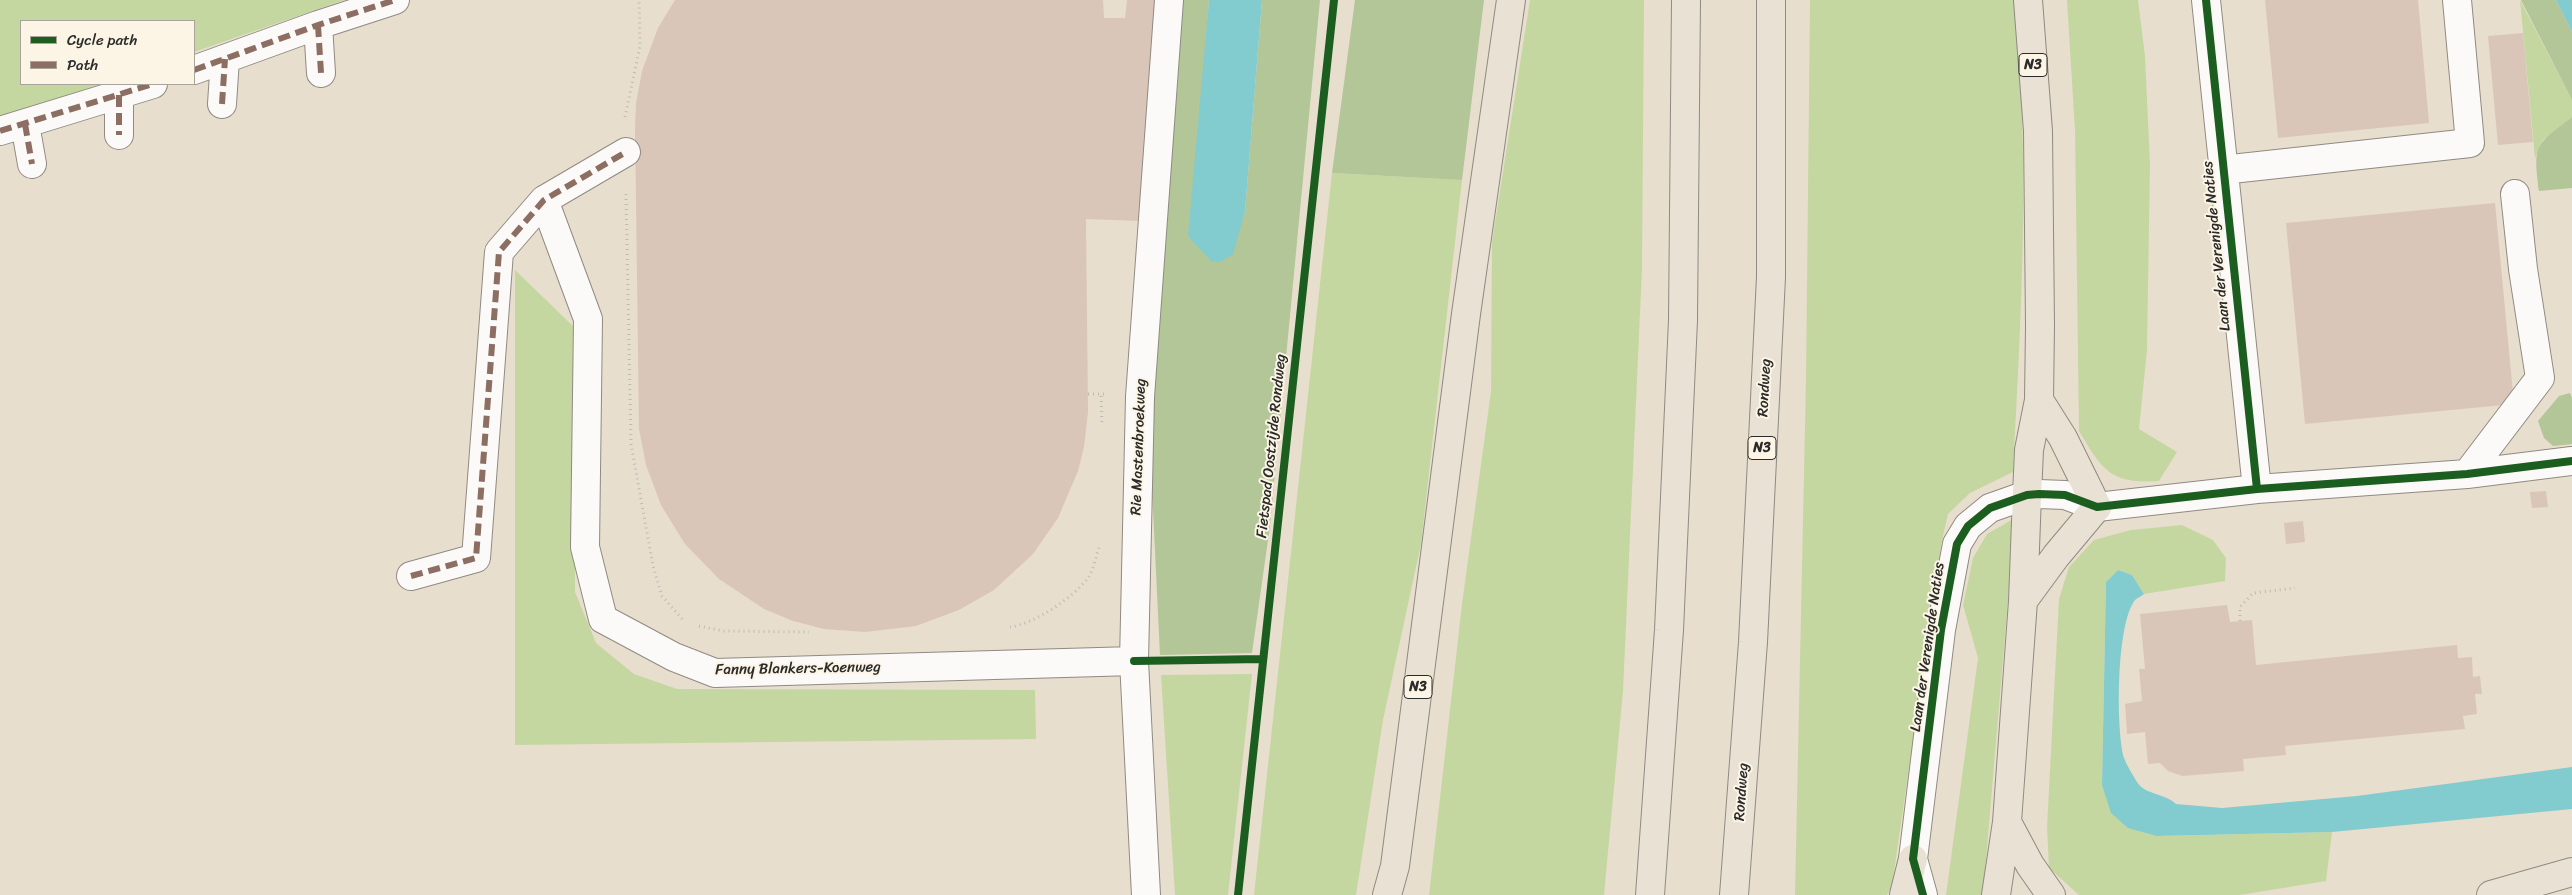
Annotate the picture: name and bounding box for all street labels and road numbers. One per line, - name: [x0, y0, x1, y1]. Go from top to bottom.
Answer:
- road number: N3: [2019, 54, 2047, 76]
- street label: Laan der Verenigde Naties: [2199, 160, 2235, 332]
- street label: Fietspad Oostzijde Rondweg: [1253, 353, 1291, 539]
- street label: Rondweg: [1754, 358, 1776, 418]
- street label: Rie Mastenbroekweg: [1128, 378, 1150, 516]
- road number: N3: [1748, 436, 1776, 459]
- street label: Laan der Verenigde Naties: [1907, 561, 1949, 733]
- street label: Fanny Blankers-Koenweg: [715, 659, 881, 679]
- road number: N3: [1404, 676, 1432, 699]
- street label: Rondweg: [1731, 762, 1753, 822]

